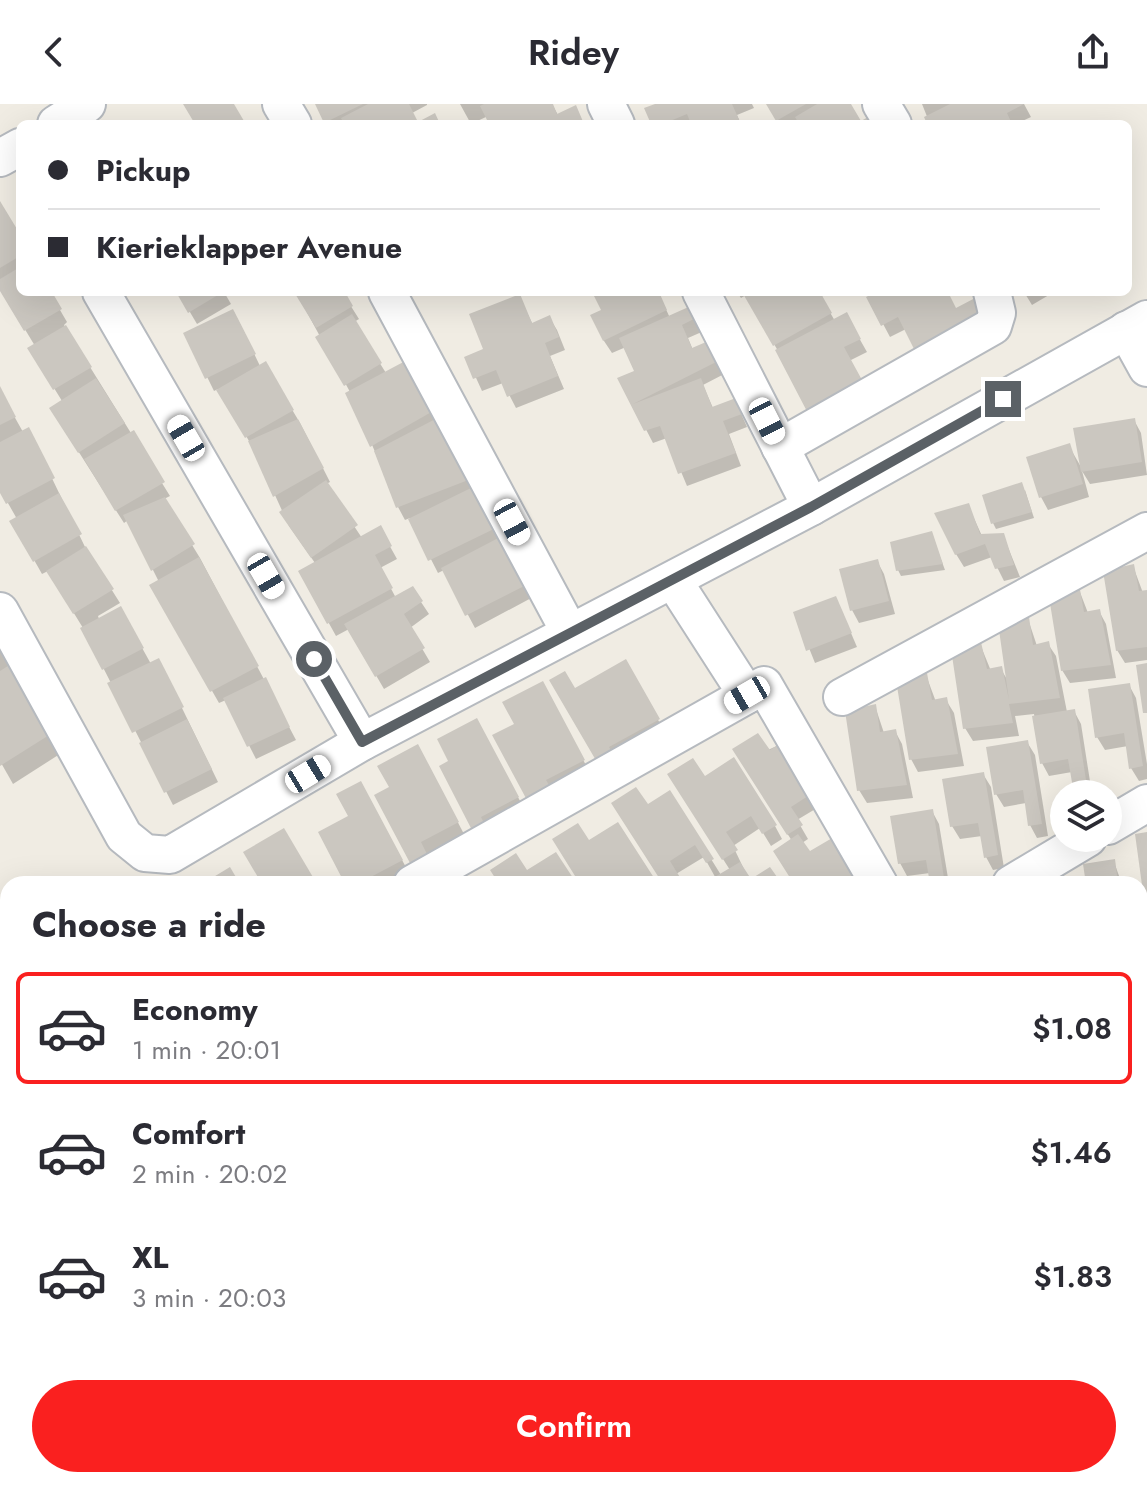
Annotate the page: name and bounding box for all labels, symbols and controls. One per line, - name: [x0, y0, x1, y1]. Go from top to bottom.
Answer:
- text: Ridey: [528, 26, 619, 78]
- icon: back: [32, 30, 76, 74]
- icon: share: [1071, 30, 1115, 74]
- text: Pickup: [96, 149, 191, 192]
- text: Kierieklapper Avenue: [96, 226, 402, 269]
- route end: [985, 381, 1021, 417]
- car: [745, 394, 789, 448]
- car: [164, 411, 208, 465]
- car: [490, 495, 534, 549]
- car: [244, 549, 288, 603]
- route start: [296, 641, 332, 677]
- car: [720, 673, 774, 717]
- car: [281, 751, 335, 797]
- map controls: [1050, 780, 1122, 852]
- button: layers: [1050, 780, 1122, 852]
- text: Choose a ride: [32, 898, 266, 950]
- text: Economy: [132, 988, 258, 1031]
- icon: car: [36, 992, 108, 1064]
- text: $1.08: [1032, 1007, 1112, 1050]
- text: 1 min · 20:01: [132, 1031, 281, 1069]
- text: Comfort: [132, 1112, 245, 1155]
- icon: car: [36, 1116, 108, 1188]
- text: $1.46: [1030, 1131, 1112, 1174]
- text: 2 min · 20:02: [132, 1155, 287, 1193]
- text: XL: [132, 1236, 168, 1279]
- icon: car: [36, 1240, 108, 1312]
- text: $1.83: [1034, 1255, 1112, 1298]
- text: 3 min · 20:03: [132, 1279, 286, 1317]
- button: Confirm: [32, 1380, 1116, 1472]

